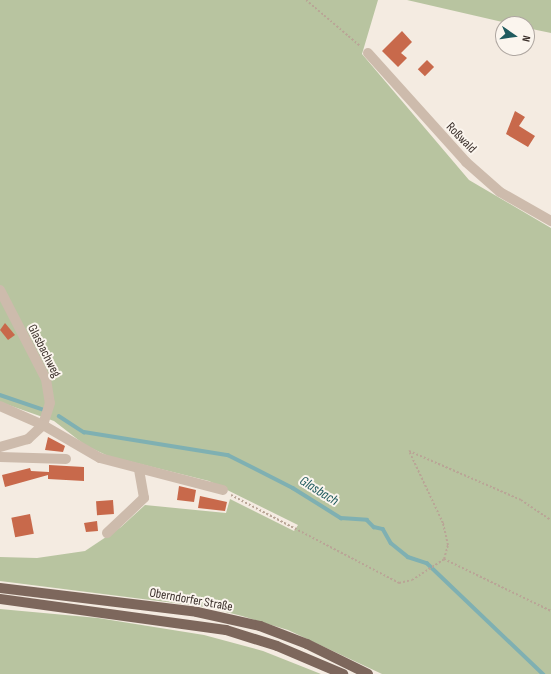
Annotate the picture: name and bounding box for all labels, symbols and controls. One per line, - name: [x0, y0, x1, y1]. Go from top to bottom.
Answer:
- north arrow: [495, 16, 535, 56]
- text: N: [519, 34, 533, 43]
- street label: Roßwald: [443, 119, 479, 157]
- street label: Glasbachweg: [24, 322, 64, 380]
- water label: Glasbach: [296, 473, 342, 509]
- street label: Oberndorfer Straße: [148, 585, 234, 615]

